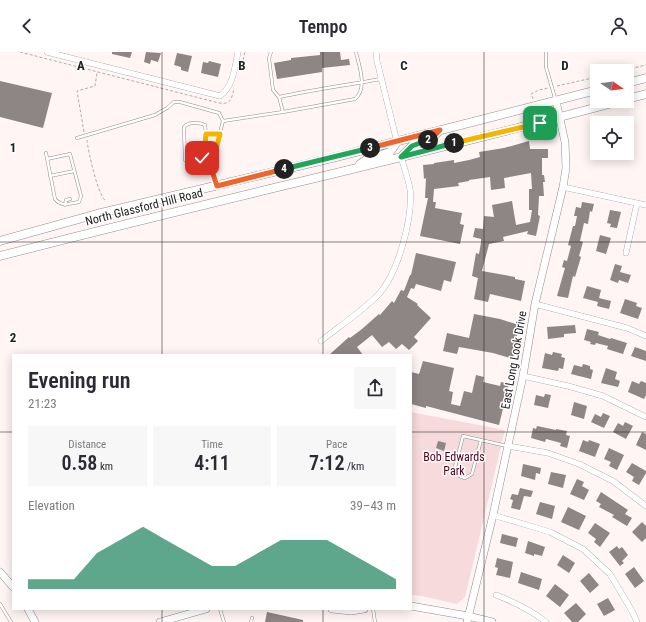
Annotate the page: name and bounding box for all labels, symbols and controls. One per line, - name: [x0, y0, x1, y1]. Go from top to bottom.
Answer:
- icon: back: [16, 15, 38, 37]
- icon: person: [608, 15, 630, 37]
- text: Tempo: [299, 16, 347, 37]
- text: A: [77, 58, 85, 73]
- text: B: [238, 58, 246, 73]
- text: C: [400, 58, 408, 73]
- text: D: [561, 58, 569, 73]
- north arrow: [590, 64, 634, 108]
- map controls: [590, 64, 634, 160]
- pin: [523, 106, 557, 140]
- icon: arrive: [529, 112, 551, 134]
- button: locate: [590, 116, 634, 160]
- pin: 2: [418, 130, 438, 150]
- text: 2: [425, 133, 431, 146]
- pin: 1: [444, 133, 464, 153]
- text: 1: [451, 136, 457, 149]
- pin: 3: [360, 138, 380, 158]
- text: 1: [10, 140, 16, 155]
- pin: [185, 141, 219, 175]
- text: 3: [367, 141, 373, 154]
- icon: check: [191, 147, 213, 169]
- pin: 4: [274, 159, 294, 179]
- text: 4: [281, 162, 287, 175]
- street label: North Glassford Hill Road: [84, 186, 204, 228]
- street label: East Long Look Drive: [498, 309, 530, 410]
- text: 2: [10, 330, 17, 345]
- button: share: [354, 367, 396, 409]
- text: Evening run: [28, 368, 130, 393]
- text: 21:23: [28, 396, 57, 411]
- text: Distance: [68, 438, 106, 451]
- text: Time: [201, 438, 223, 451]
- text: Pace: [326, 438, 347, 451]
- park label: Bob Edwards Park: [423, 450, 485, 478]
- text: 0.58: [62, 451, 97, 475]
- text: 4:11: [194, 451, 230, 475]
- text: 7:12: [309, 451, 344, 475]
- text: km: [97, 460, 113, 473]
- text: /km: [344, 460, 364, 473]
- text: Elevation: [28, 498, 75, 513]
- text: 39–43 m: [350, 498, 396, 513]

